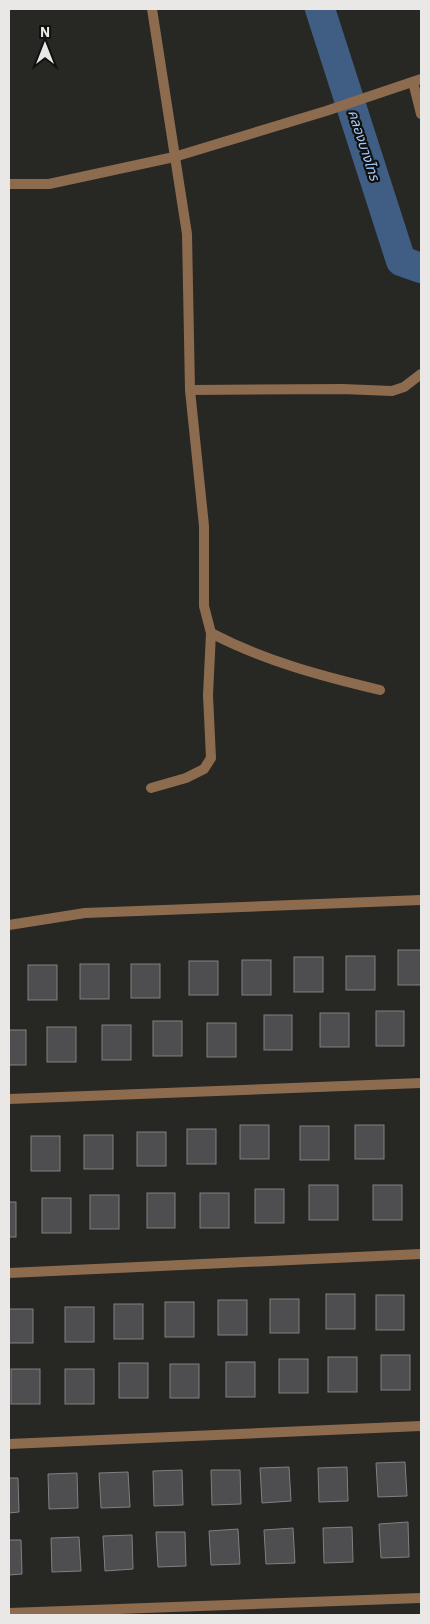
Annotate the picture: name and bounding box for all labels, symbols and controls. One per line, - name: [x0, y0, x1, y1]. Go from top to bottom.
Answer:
- north arrow: [20, 20, 70, 70]
- text: N: [40, 23, 50, 41]
- water label: คลองบางไทร: [344, 107, 384, 184]

